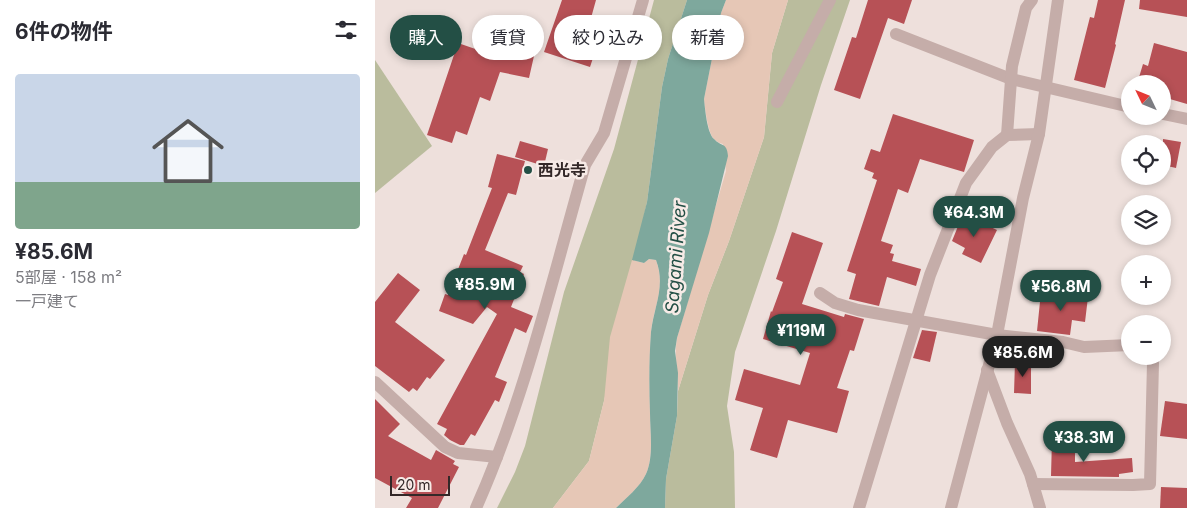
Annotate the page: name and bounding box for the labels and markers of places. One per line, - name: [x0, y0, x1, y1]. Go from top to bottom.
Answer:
- place label: 西光寺: [538, 160, 586, 180]
- marker: 西光寺: [522, 164, 534, 176]
- pin: ¥64.3M: [933, 196, 1015, 238]
- pin: ¥85.9M: [444, 268, 526, 310]
- pin: ¥56.8M: [1020, 270, 1102, 312]
- pin: ¥119M: [766, 314, 836, 356]
- pin: ¥85.6M: [982, 336, 1064, 378]
- pin: ¥38.3M: [1043, 420, 1125, 463]

